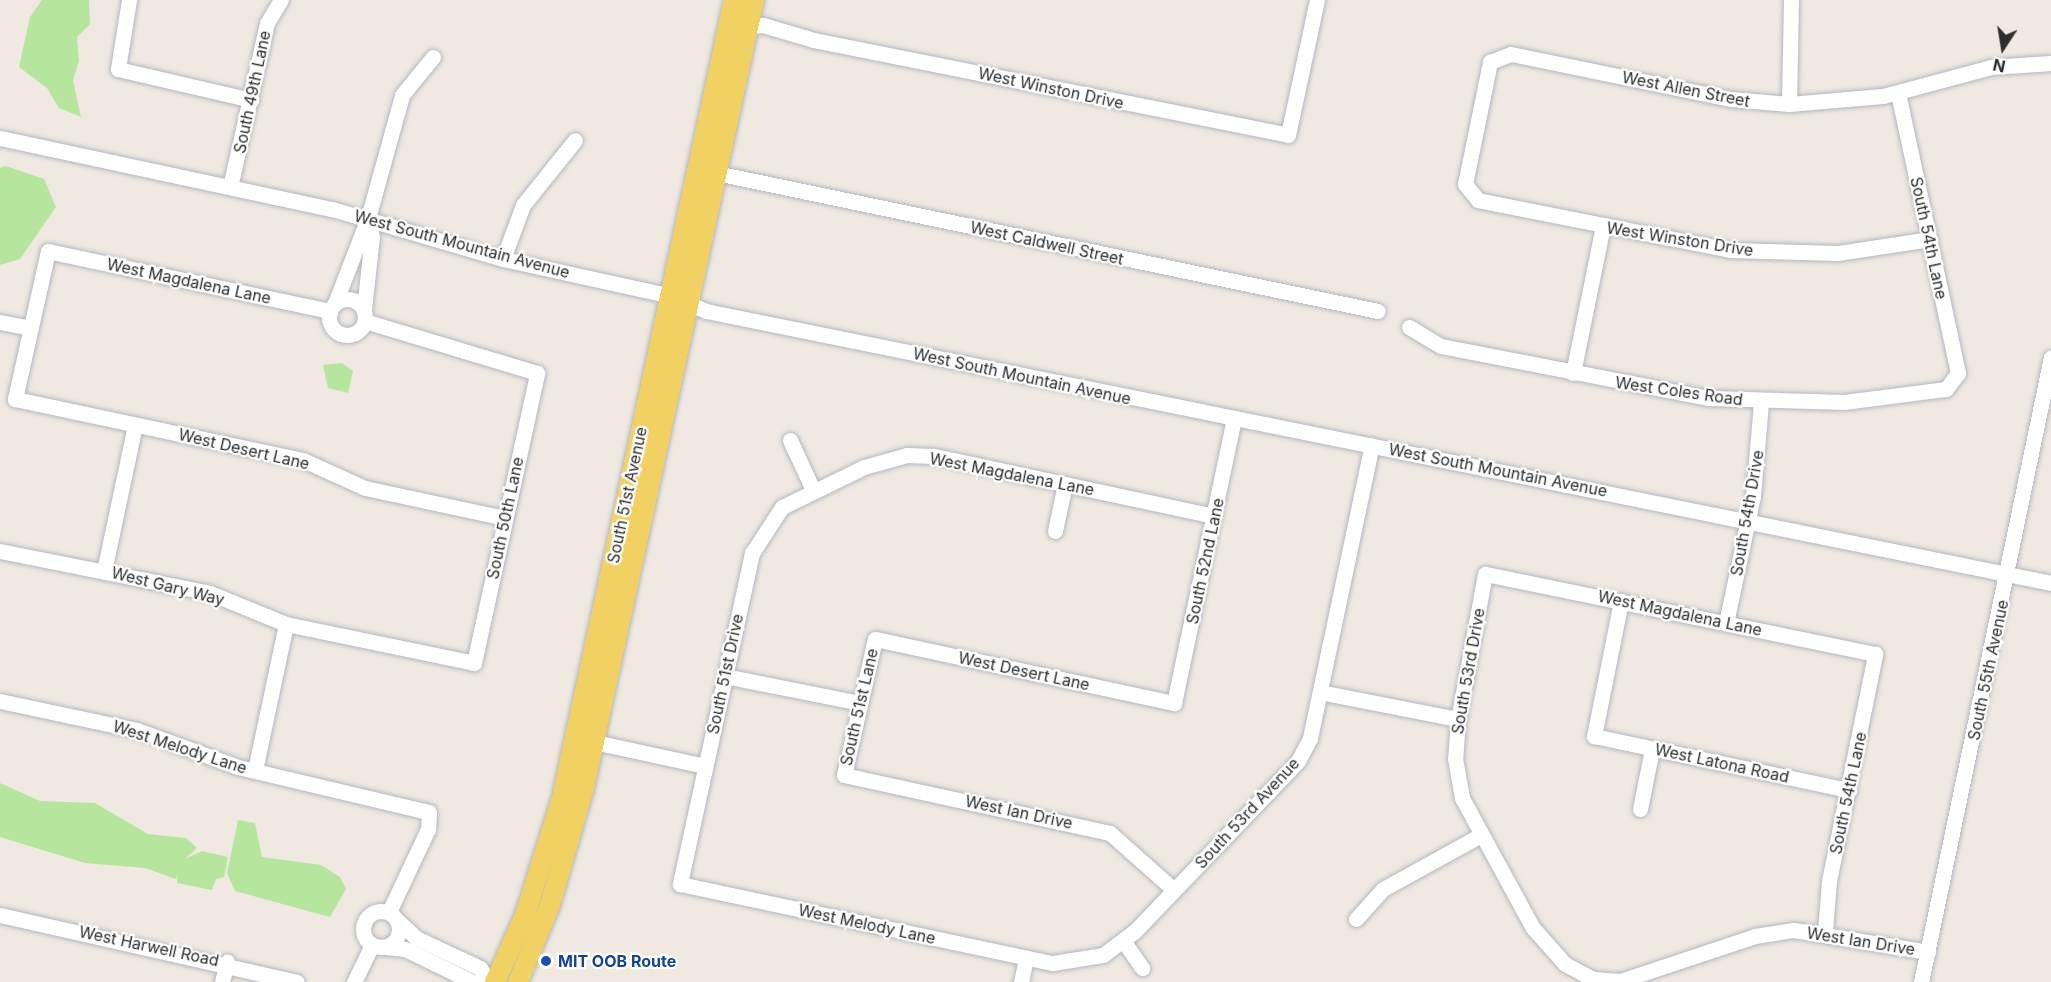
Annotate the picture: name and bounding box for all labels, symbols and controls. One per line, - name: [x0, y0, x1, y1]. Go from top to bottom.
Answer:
- north arrow: [1973, 18, 2033, 78]
- street label: South 49th Lane: [230, 29, 274, 155]
- text: N: [1991, 55, 2007, 77]
- street label: West Winston Drive: [976, 63, 1126, 113]
- street label: West Allen Street: [1621, 67, 1751, 111]
- street label: South 54th Lane: [1907, 175, 1951, 301]
- street label: West South Mountain Avenue: [352, 206, 572, 282]
- street label: West Caldwell Street: [969, 217, 1125, 269]
- street label: West Winston Drive: [1605, 218, 1755, 260]
- street label: West Magdalena Lane: [105, 254, 273, 308]
- street label: West South Mountain Avenue: [911, 344, 1133, 408]
- street label: West Coles Road: [1614, 373, 1744, 409]
- street label: West Desert Lane: [177, 425, 311, 473]
- street label: South 51st Avenue: [603, 425, 651, 565]
- street label: West South Mountain Avenue: [1387, 439, 1609, 501]
- street label: West Magdalena Lane: [928, 449, 1096, 499]
- street label: South 54th Drive: [1726, 449, 1768, 577]
- street label: South 50th Lane: [483, 455, 527, 581]
- street label: South 52nd Lane: [1182, 496, 1228, 626]
- street label: West Gary Way: [109, 563, 227, 609]
- street label: West Magdalena Lane: [1596, 586, 1764, 640]
- street label: South 55th Avenue: [1964, 598, 2012, 742]
- street label: South 53rd Drive: [1447, 606, 1489, 736]
- street label: South 51st Drive: [703, 612, 747, 736]
- street label: South 51st Lane: [836, 647, 882, 767]
- street label: West Desert Lane: [957, 648, 1091, 694]
- street label: West Melody Lane: [111, 716, 249, 778]
- street label: South 54th Lane: [1826, 730, 1870, 856]
- street label: West Latona Road: [1653, 739, 1791, 787]
- street label: South 53rd Avenue: [1191, 754, 1303, 872]
- street label: West Ian Drive: [964, 791, 1074, 833]
- street label: West Melody Lane: [797, 900, 937, 948]
- street label: West Harwell Road: [77, 922, 221, 970]
- street label: West Ian Drive: [1805, 923, 1917, 959]
- place label: MIT OOB Route: [558, 951, 676, 971]
- marker: MIT OOB Route: [539, 954, 553, 968]

